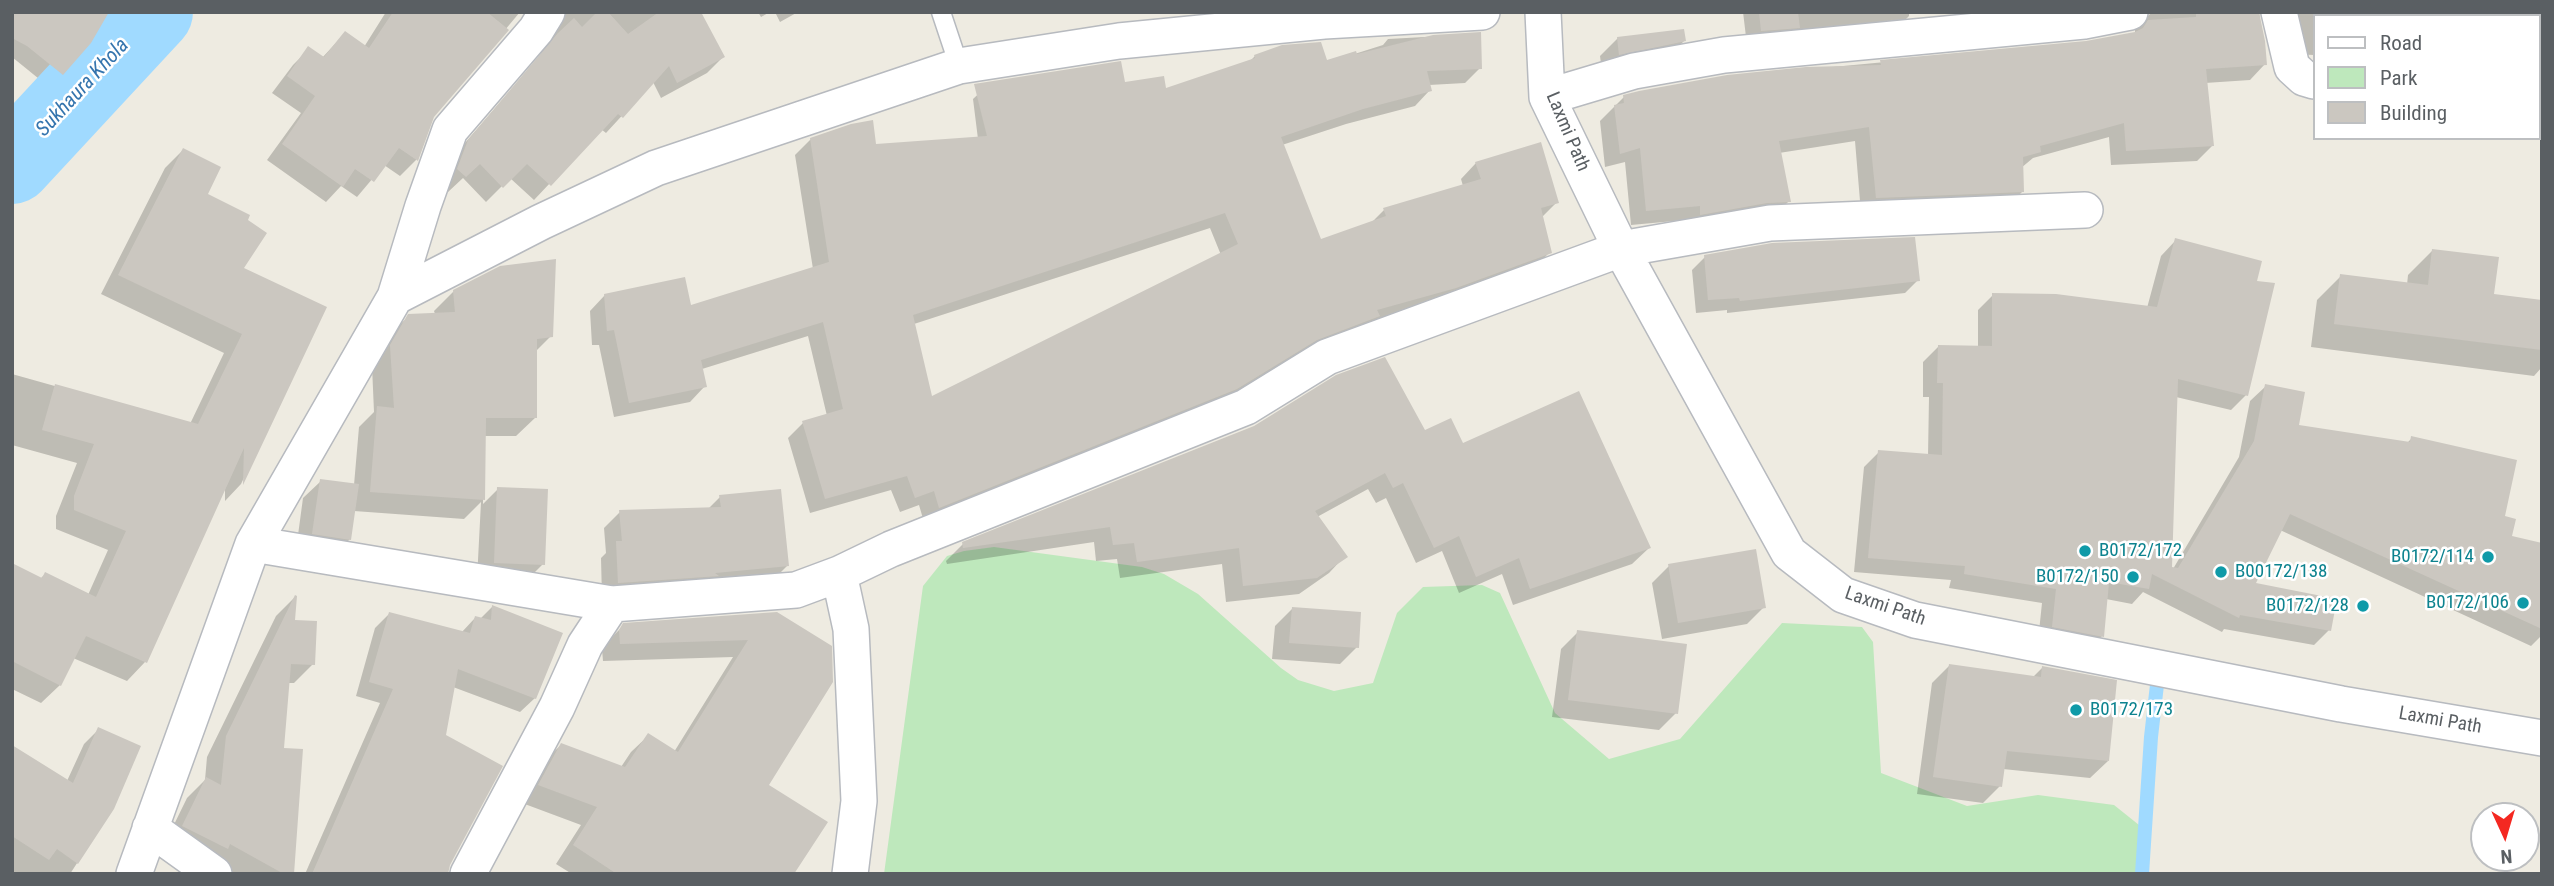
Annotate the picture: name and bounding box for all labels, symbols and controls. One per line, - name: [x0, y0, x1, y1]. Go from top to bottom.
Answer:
- legend: [2312, 14, 2540, 140]
- text: Road: [2380, 31, 2422, 55]
- water label: Sukhaura Khola: [31, 34, 135, 142]
- text: Park: [2380, 66, 2417, 90]
- street label: Laxmi Path: [1540, 89, 1594, 175]
- text: Building: [2380, 101, 2447, 125]
- place label: B0172/172: [2099, 540, 2182, 562]
- marker: B0172/172: [2077, 543, 2093, 559]
- place label: B0172/114: [2391, 546, 2474, 568]
- marker: B0172/114: [2480, 549, 2496, 565]
- place label: B00172/138: [2235, 561, 2327, 583]
- marker: B00172/138: [2213, 564, 2229, 580]
- place label: B0172/150: [2036, 566, 2119, 588]
- marker: B0172/150: [2125, 569, 2141, 585]
- street label: Laxmi Path: [1842, 583, 1928, 631]
- place label: B0172/106: [2426, 592, 2509, 614]
- place label: B0172/128: [2266, 595, 2349, 617]
- marker: B0172/106: [2515, 595, 2531, 611]
- marker: B0172/128: [2355, 598, 2371, 614]
- place label: B0172/173: [2090, 699, 2173, 721]
- marker: B0172/173: [2068, 702, 2084, 718]
- street label: Laxmi Path: [2397, 702, 2483, 740]
- north arrow: [2470, 802, 2540, 872]
- text: N: [2500, 845, 2513, 868]

